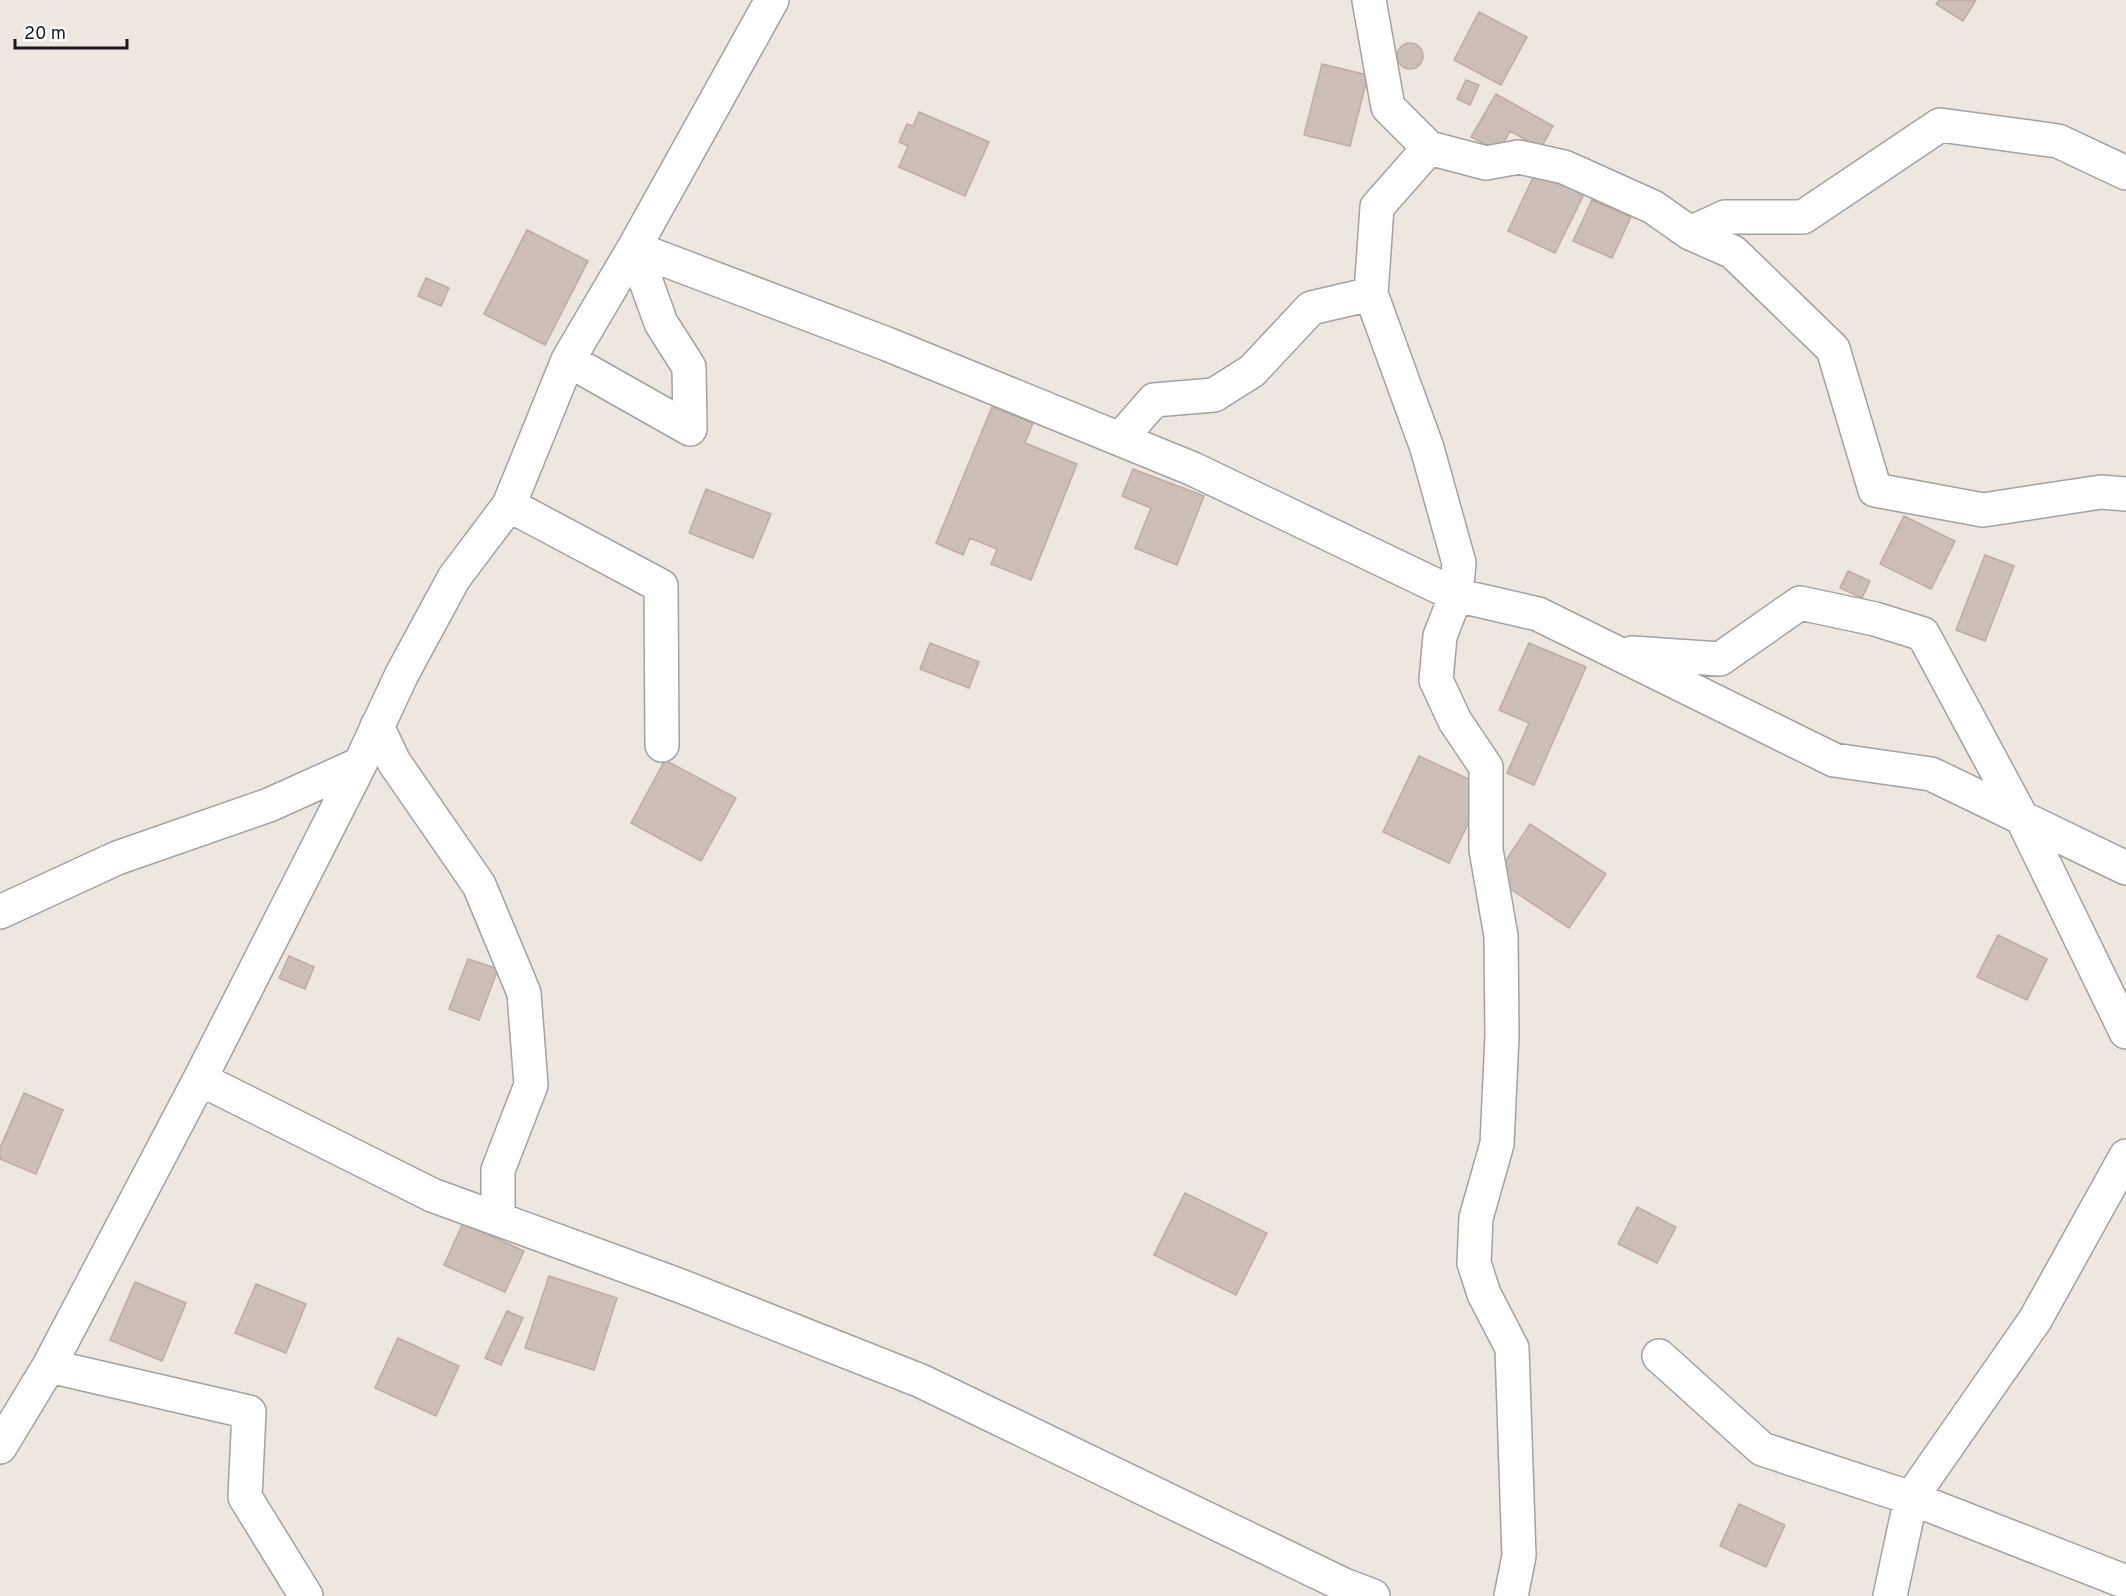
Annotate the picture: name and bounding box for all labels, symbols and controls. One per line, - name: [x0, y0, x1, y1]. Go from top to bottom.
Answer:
- scale bar: [15, 12, 128, 50]
- text: 20 m: [24, 23, 66, 46]

